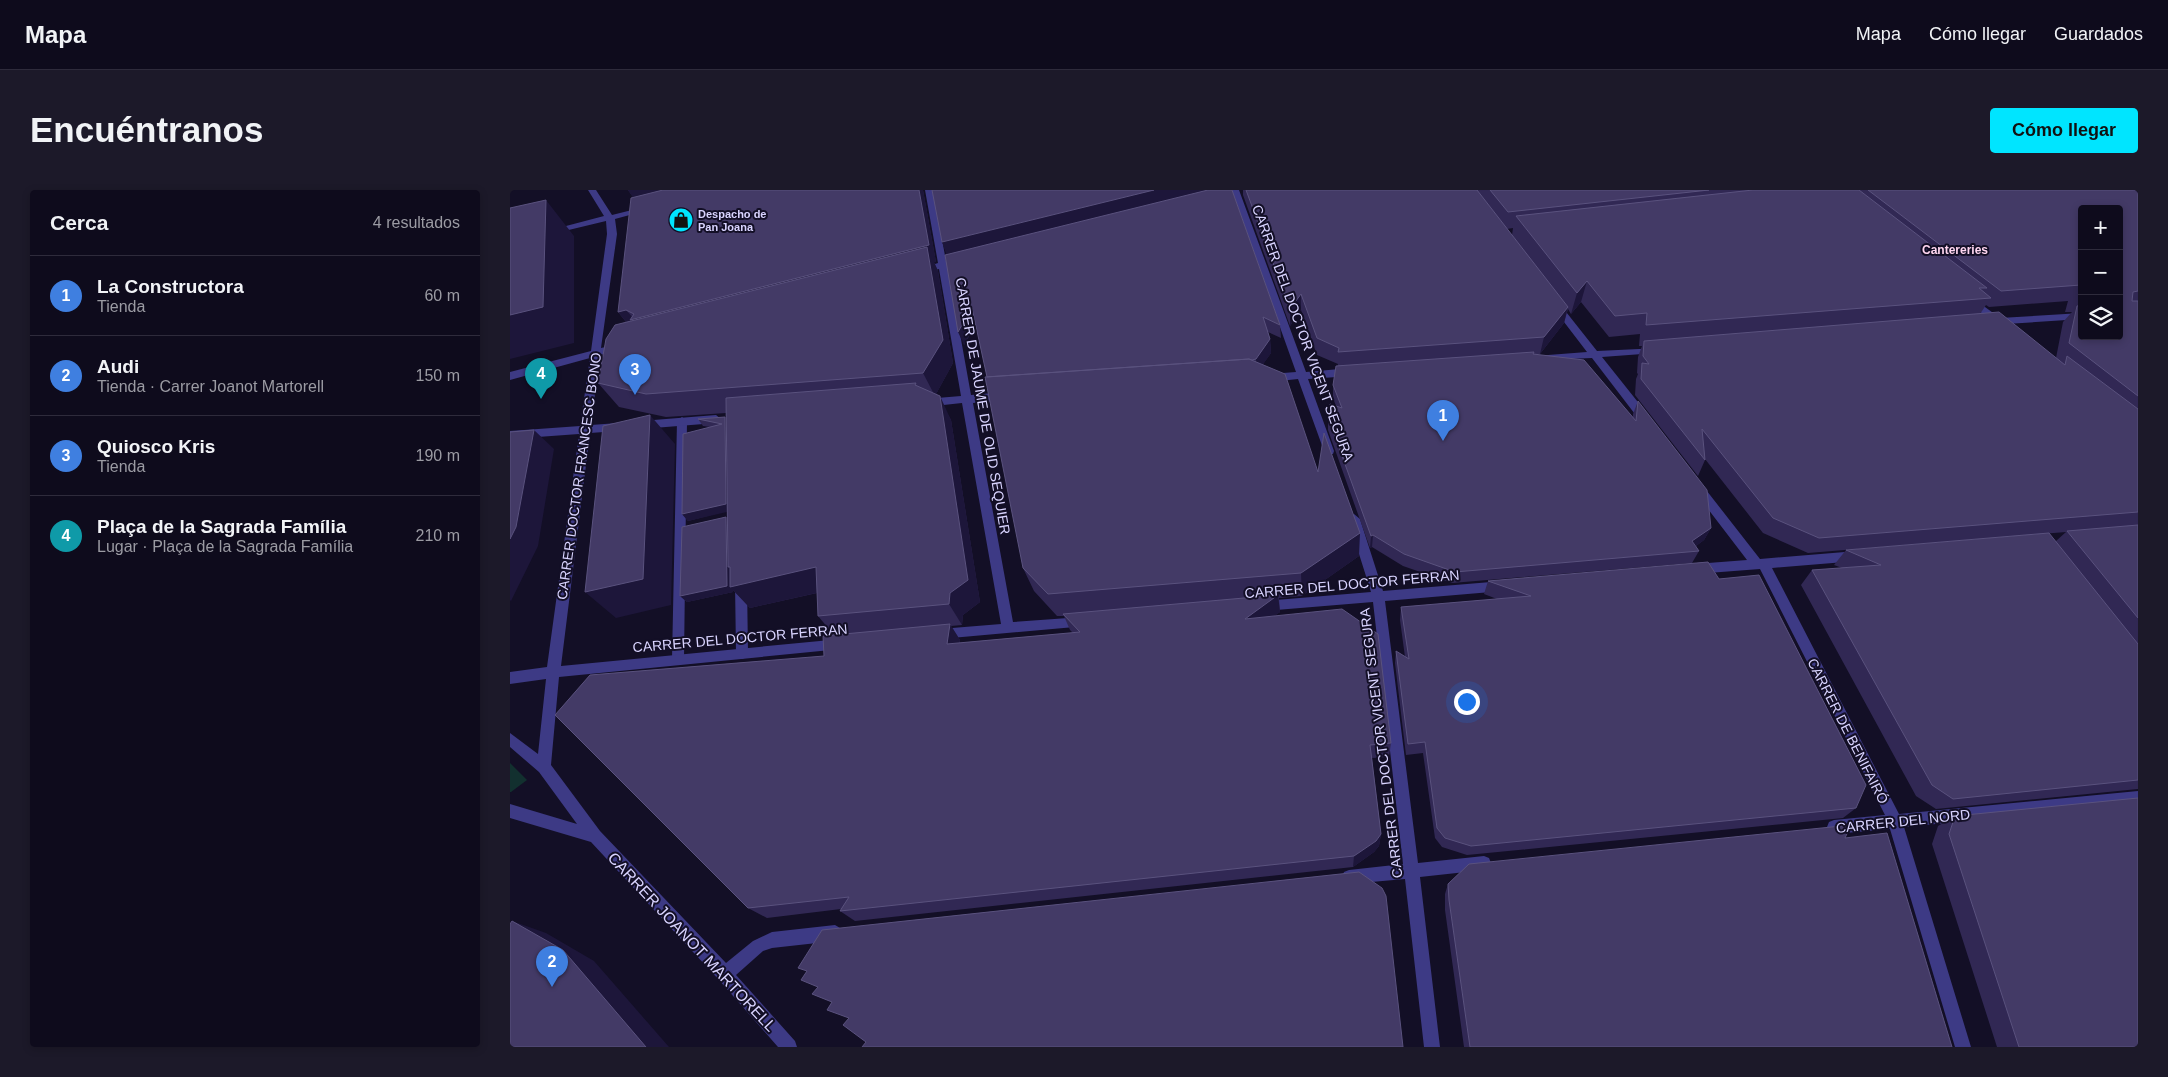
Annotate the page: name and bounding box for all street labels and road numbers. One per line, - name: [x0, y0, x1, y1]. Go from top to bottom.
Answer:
- street label: CARRER DEL DOCTOR VICENT SEGURA: [1249, 202, 1357, 464]
- street label: CARRER DE JAUME DE OLID SEQUIER: [952, 276, 1014, 536]
- street label: CARRER DOCTOR FRANCESC BONO: [554, 351, 604, 601]
- street label: CARRER DEL DOCTOR FERRAN: [1244, 567, 1460, 601]
- street label: CARRER DEL DOCTOR VICENT SEGURA: [1356, 606, 1406, 879]
- street label: CARRER DEL DOCTOR FERRAN: [632, 621, 848, 655]
- street label: CARRER DE BENIFAIRÓ: [1804, 656, 1892, 806]
- street label: CARRER DEL NORD: [1835, 806, 1971, 836]
- street label: CARRER JOANOT MARTORELL: [605, 849, 780, 1035]

